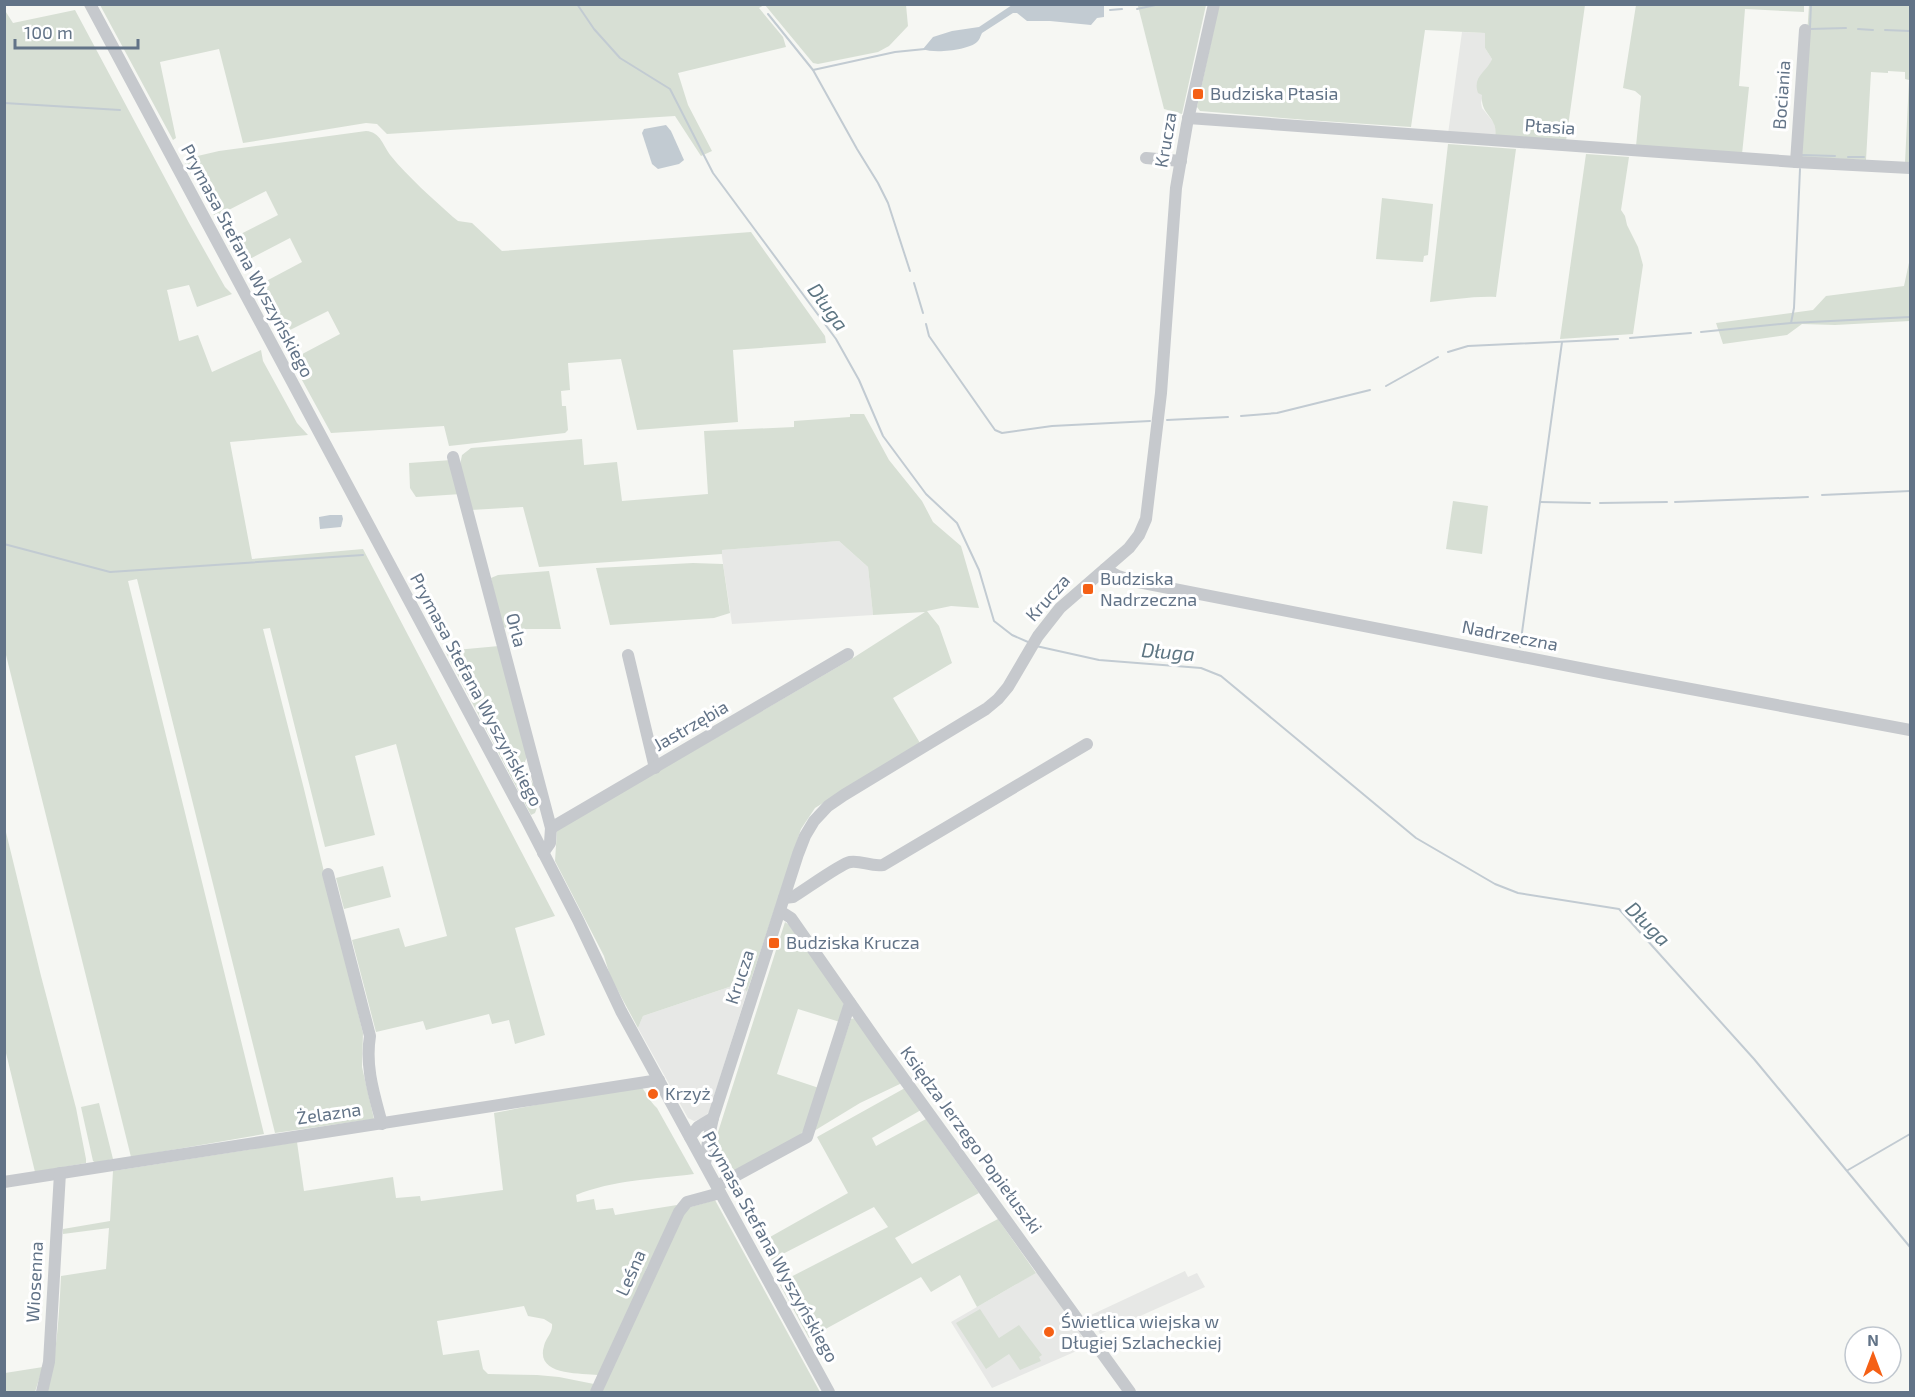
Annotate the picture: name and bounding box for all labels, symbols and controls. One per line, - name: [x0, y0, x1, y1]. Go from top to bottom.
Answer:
- scale bar: [15, 12, 138, 50]
- text: 100 m: [24, 21, 73, 43]
- street label: Bociania: [1768, 60, 1794, 130]
- place label: Budziska Ptasia: [1210, 82, 1338, 104]
- marker: Budziska Ptasia: [1191, 87, 1205, 101]
- street label: Krucza: [1149, 110, 1181, 169]
- street label: Ptasia: [1524, 113, 1576, 139]
- street label: Prymasa Stefana Wyszyńskiego: [177, 140, 319, 381]
- water label: Długa: [803, 278, 854, 335]
- place label: Budziska Nadrzeczna: [1100, 567, 1197, 610]
- street label: Prymasa Stefana Wyszyńskiego: [406, 569, 548, 810]
- street label: Krucza: [1020, 569, 1074, 625]
- marker: Budziska Nadrzeczna: [1081, 582, 1095, 596]
- street label: Orla: [502, 610, 532, 649]
- street label: Nadrzeczna: [1460, 615, 1560, 655]
- water label: Długa: [1140, 637, 1196, 665]
- street label: Jastrzębia: [649, 695, 732, 755]
- water label: Długa: [1621, 896, 1676, 951]
- place label: Budziska Krucza: [786, 931, 920, 953]
- marker: Budziska Krucza: [767, 936, 781, 950]
- street label: Krucza: [720, 947, 758, 1007]
- street label: Księdza Jerzego Popiełuszki: [896, 1041, 1047, 1237]
- place label: Krzyż: [665, 1082, 711, 1104]
- marker: Krzyż: [646, 1087, 660, 1101]
- street label: Żelazna: [295, 1098, 362, 1128]
- street label: Prymasa Stefana Wyszyńskiego: [698, 1127, 844, 1366]
- street label: Wiosenna: [21, 1241, 47, 1323]
- street label: Leśna: [610, 1246, 650, 1299]
- place label: Świetlica wiejska w Długiej Szlacheckiej: [1061, 1310, 1222, 1353]
- marker: Świetlica wiejska w Długiej Szlacheckiej: [1042, 1325, 1056, 1339]
- north arrow: [1843, 1325, 1903, 1385]
- text: N: [1867, 1330, 1879, 1349]

